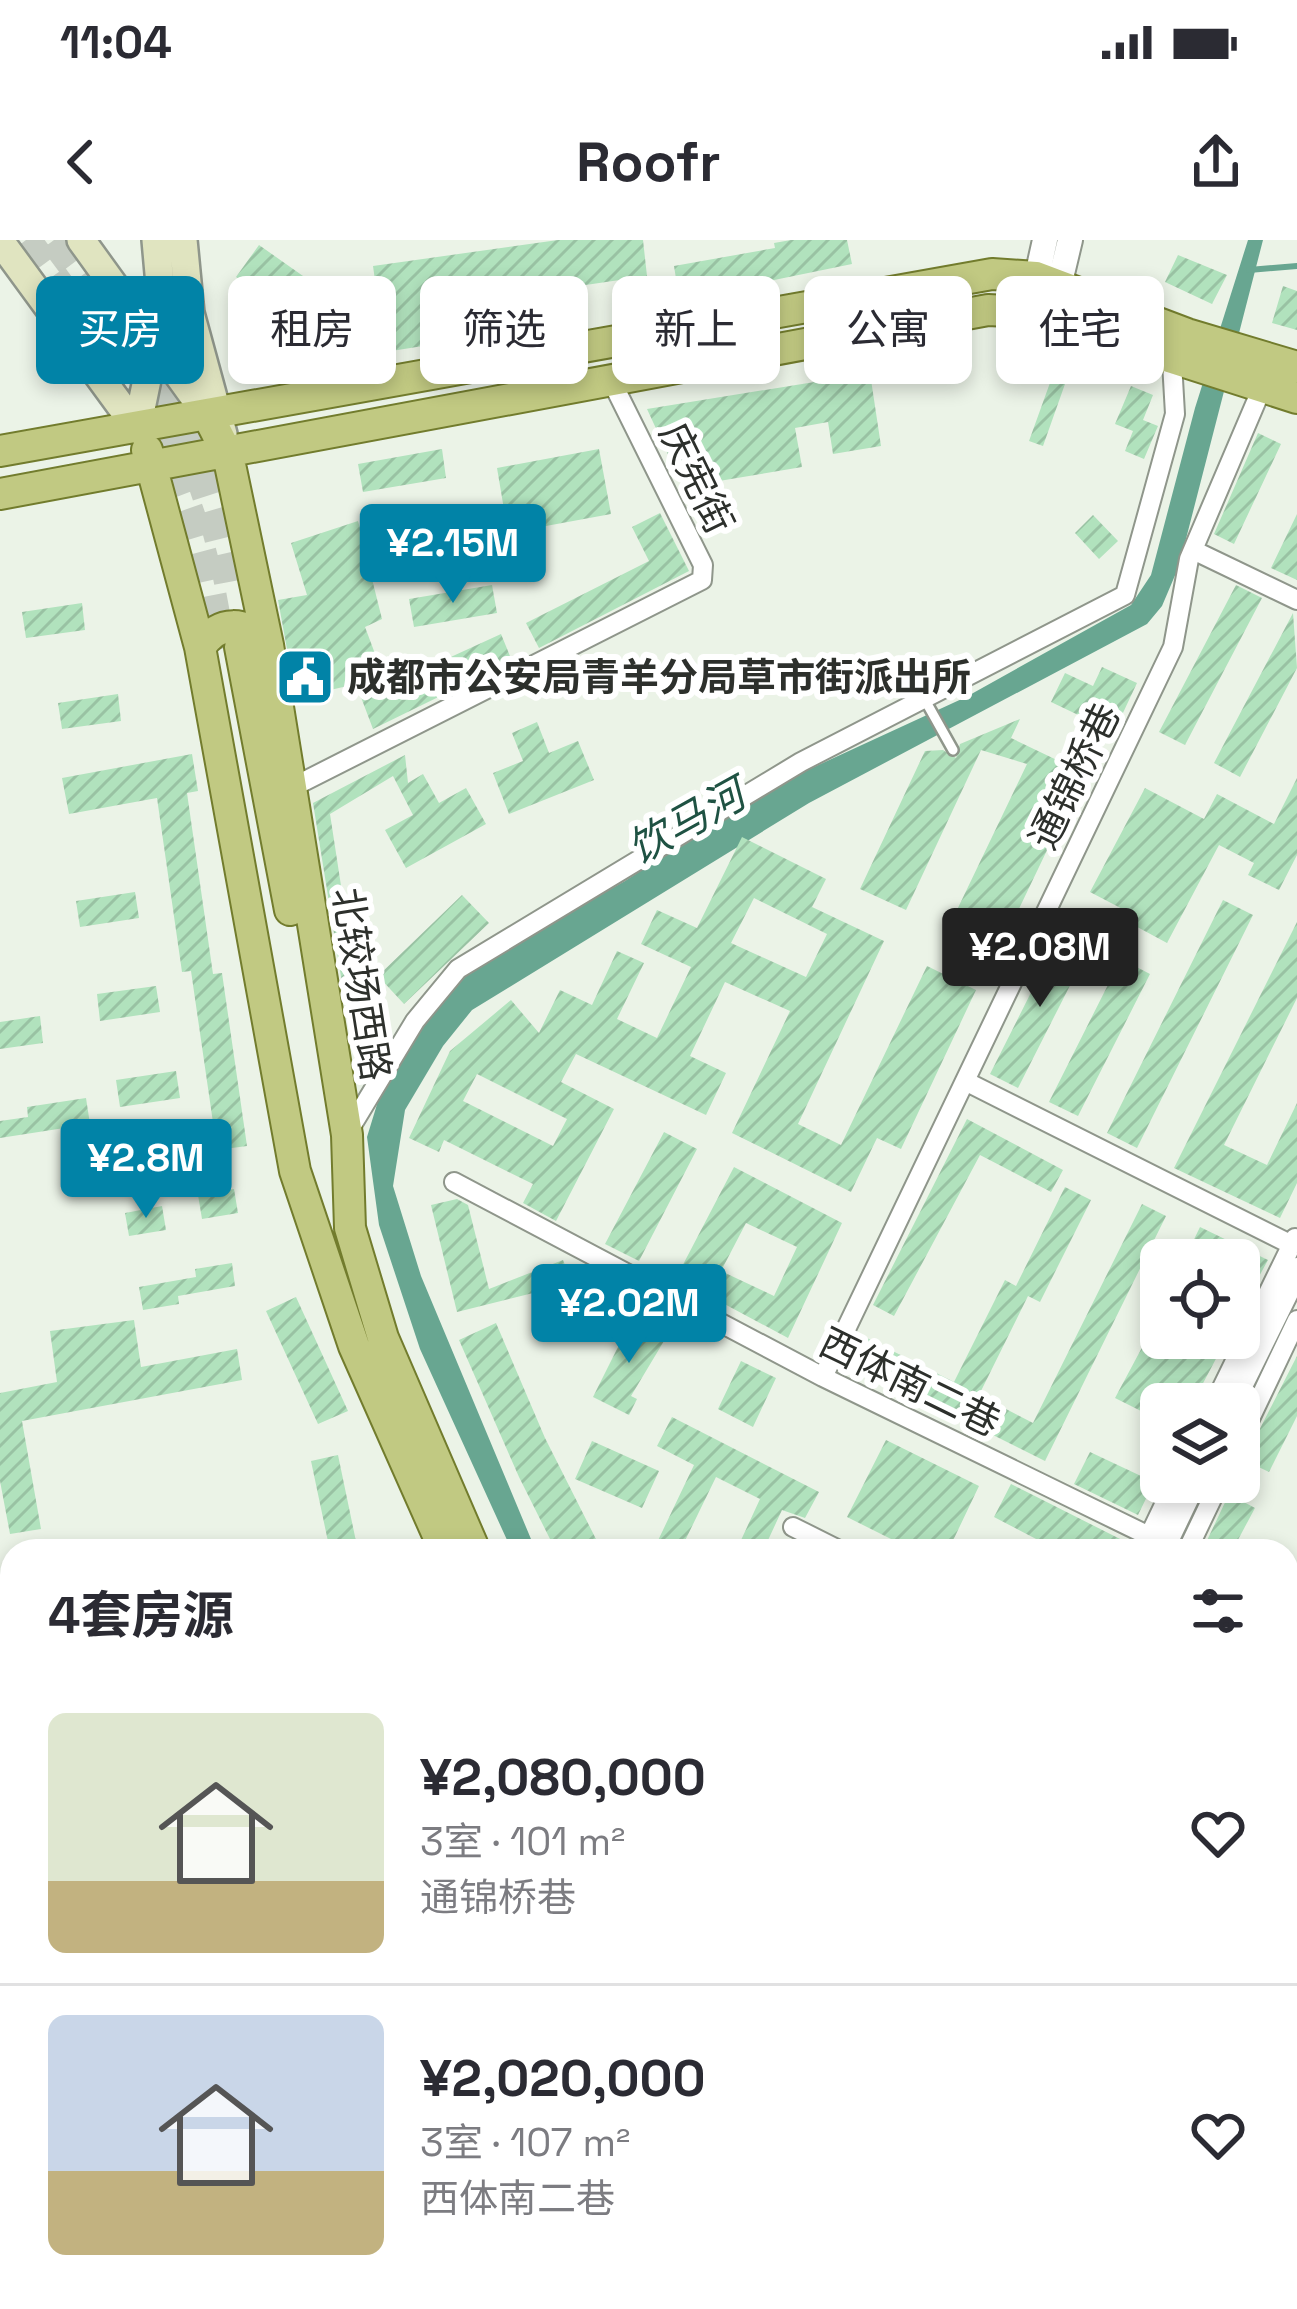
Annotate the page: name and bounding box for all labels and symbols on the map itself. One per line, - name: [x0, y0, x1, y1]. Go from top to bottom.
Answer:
- street label: 庆宪街: [649, 415, 744, 542]
- pin: ¥2.15M: [355, 504, 551, 606]
- public building icon: 成都市公安局青羊分局草市街派出所: [274, 646, 336, 708]
- place label: 成都市公安局青羊分局草市街派出所: [347, 653, 971, 702]
- street label: 通锦桥巷: [1018, 695, 1131, 857]
- water label: 饮马河: [618, 764, 760, 875]
- street label: 北较场西路: [322, 884, 401, 1084]
- pin: ¥2.08M: [942, 908, 1138, 1010]
- pin: ¥2.8M: [62, 1119, 230, 1221]
- pin: ¥2.02M: [531, 1264, 727, 1366]
- street label: 西体南二巷: [811, 1318, 1008, 1447]

